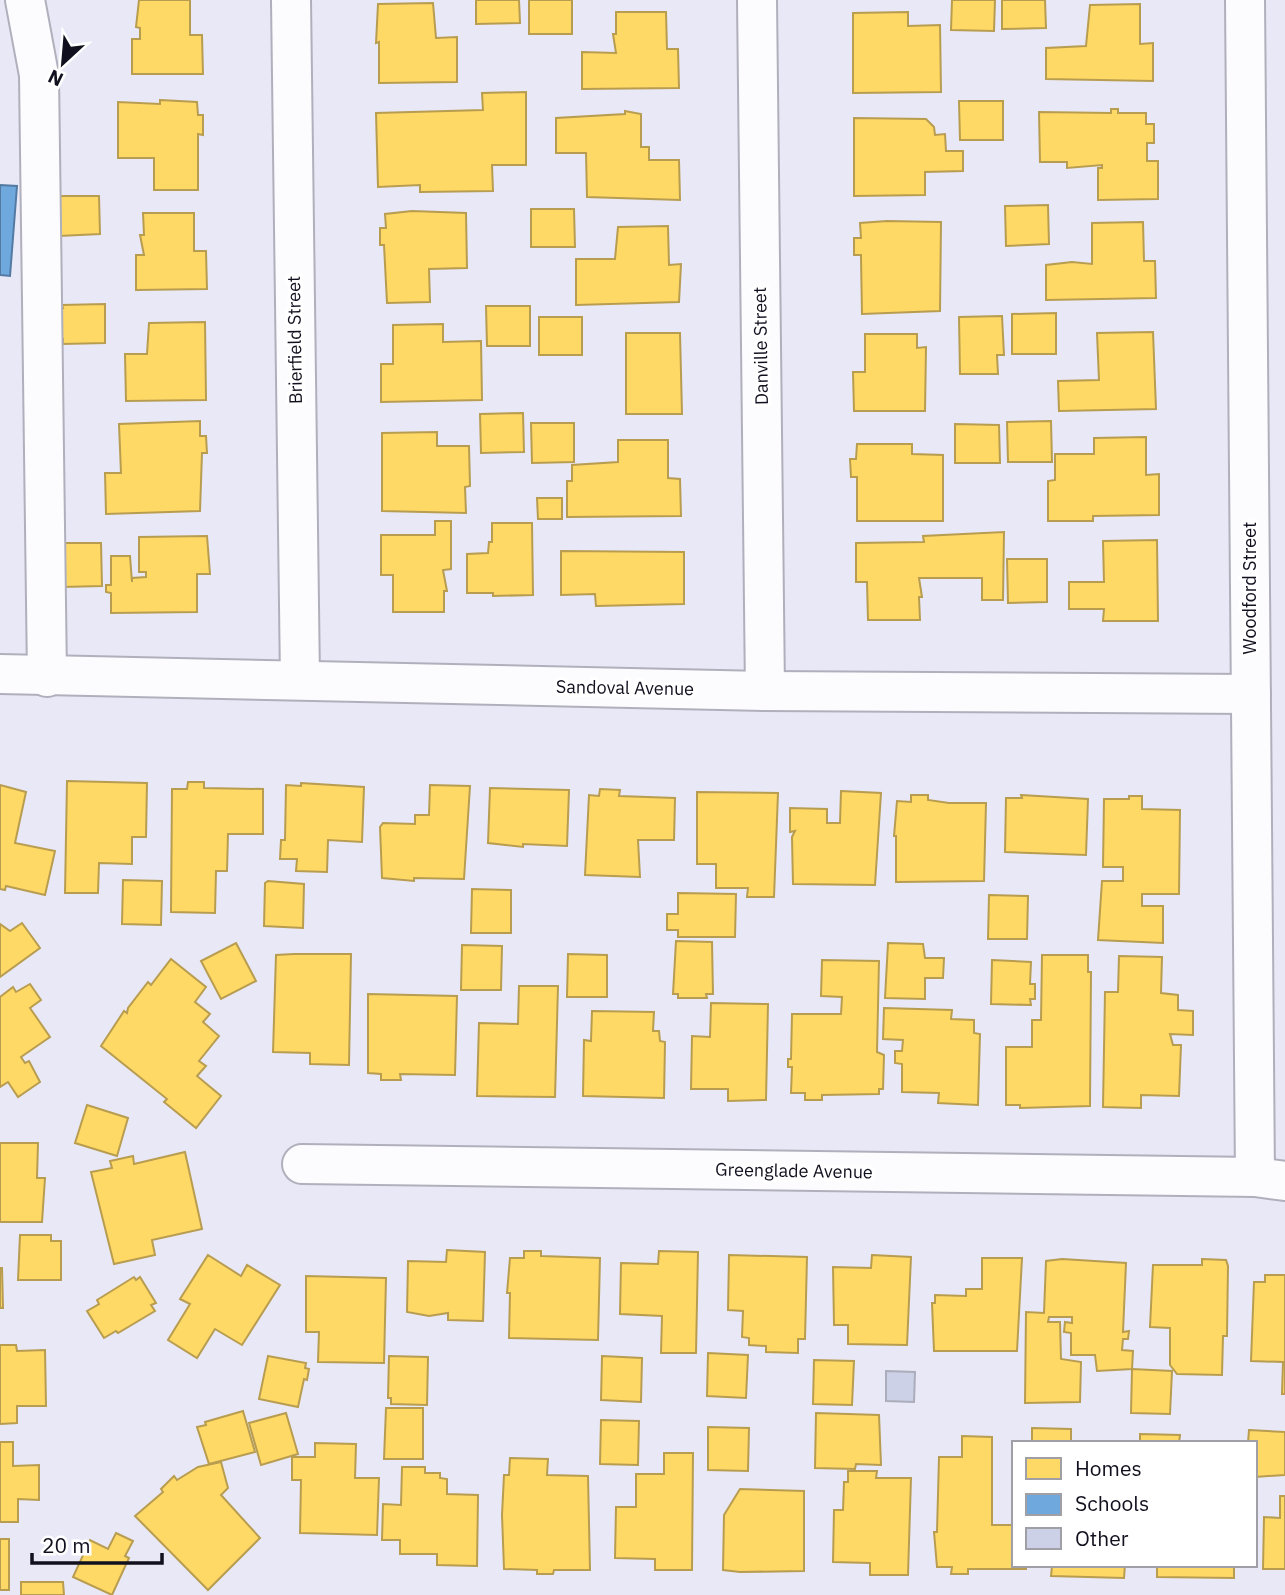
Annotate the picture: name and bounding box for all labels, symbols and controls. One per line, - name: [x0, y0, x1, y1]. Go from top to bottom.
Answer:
- north arrow: [28, 28, 98, 98]
- text: N: [44, 64, 67, 92]
- street label: Brierfield Street: [282, 276, 307, 404]
- street label: Danville Street: [748, 287, 773, 405]
- street label: Woodford Street: [1238, 522, 1261, 654]
- street label: Sandoval Avenue: [556, 675, 694, 700]
- street label: Greenglade Avenue: [715, 1158, 873, 1183]
- legend: [1012, 1441, 1257, 1567]
- text: Homes: [1075, 1454, 1142, 1482]
- text: Schools: [1075, 1489, 1149, 1517]
- scale bar: [32, 1522, 161, 1566]
- text: Other: [1075, 1524, 1129, 1552]
- text: 20 m: [42, 1531, 91, 1559]

